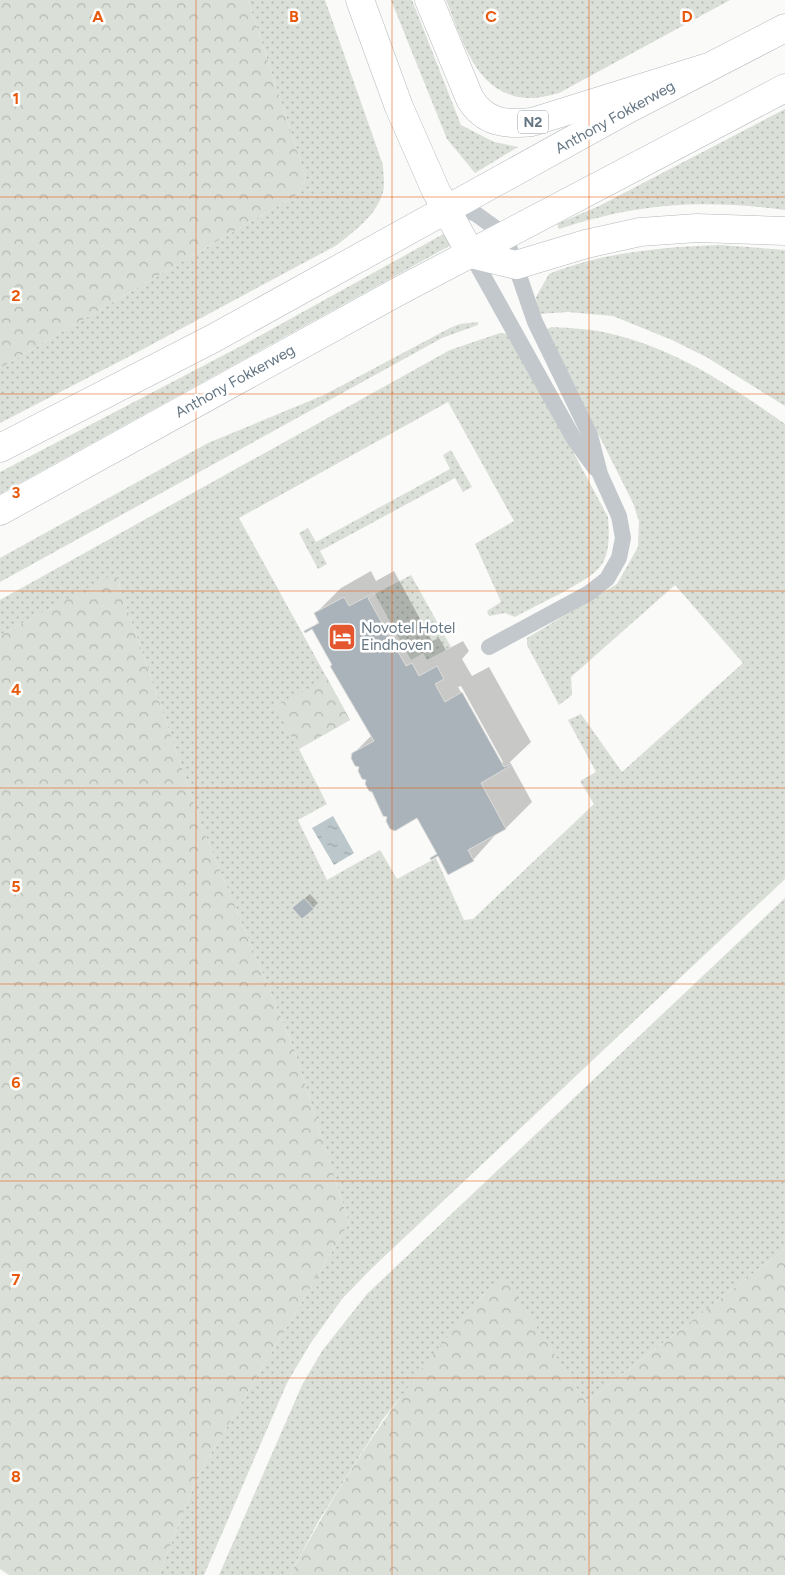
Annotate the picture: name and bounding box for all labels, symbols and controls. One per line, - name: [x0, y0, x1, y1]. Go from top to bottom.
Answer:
- text: A: [92, 7, 104, 26]
- text: B: [289, 7, 299, 26]
- text: C: [485, 7, 497, 26]
- text: D: [681, 7, 693, 26]
- street label: Anthony Fokkerweg: [552, 77, 678, 157]
- text: 1: [13, 89, 19, 108]
- road number: N2: [518, 110, 548, 134]
- text: 2: [11, 286, 21, 305]
- street label: Anthony Fokkerweg: [172, 341, 298, 421]
- text: 3: [12, 483, 21, 502]
- place label: Novotel Hotel Eindhoven: [361, 619, 455, 654]
- hotel icon: Novotel Hotel Eindhoven: [327, 622, 357, 652]
- text: 4: [11, 680, 21, 699]
- text: 5: [11, 877, 21, 896]
- text: 6: [11, 1073, 21, 1092]
- text: 7: [12, 1270, 21, 1289]
- text: 8: [11, 1467, 21, 1486]

